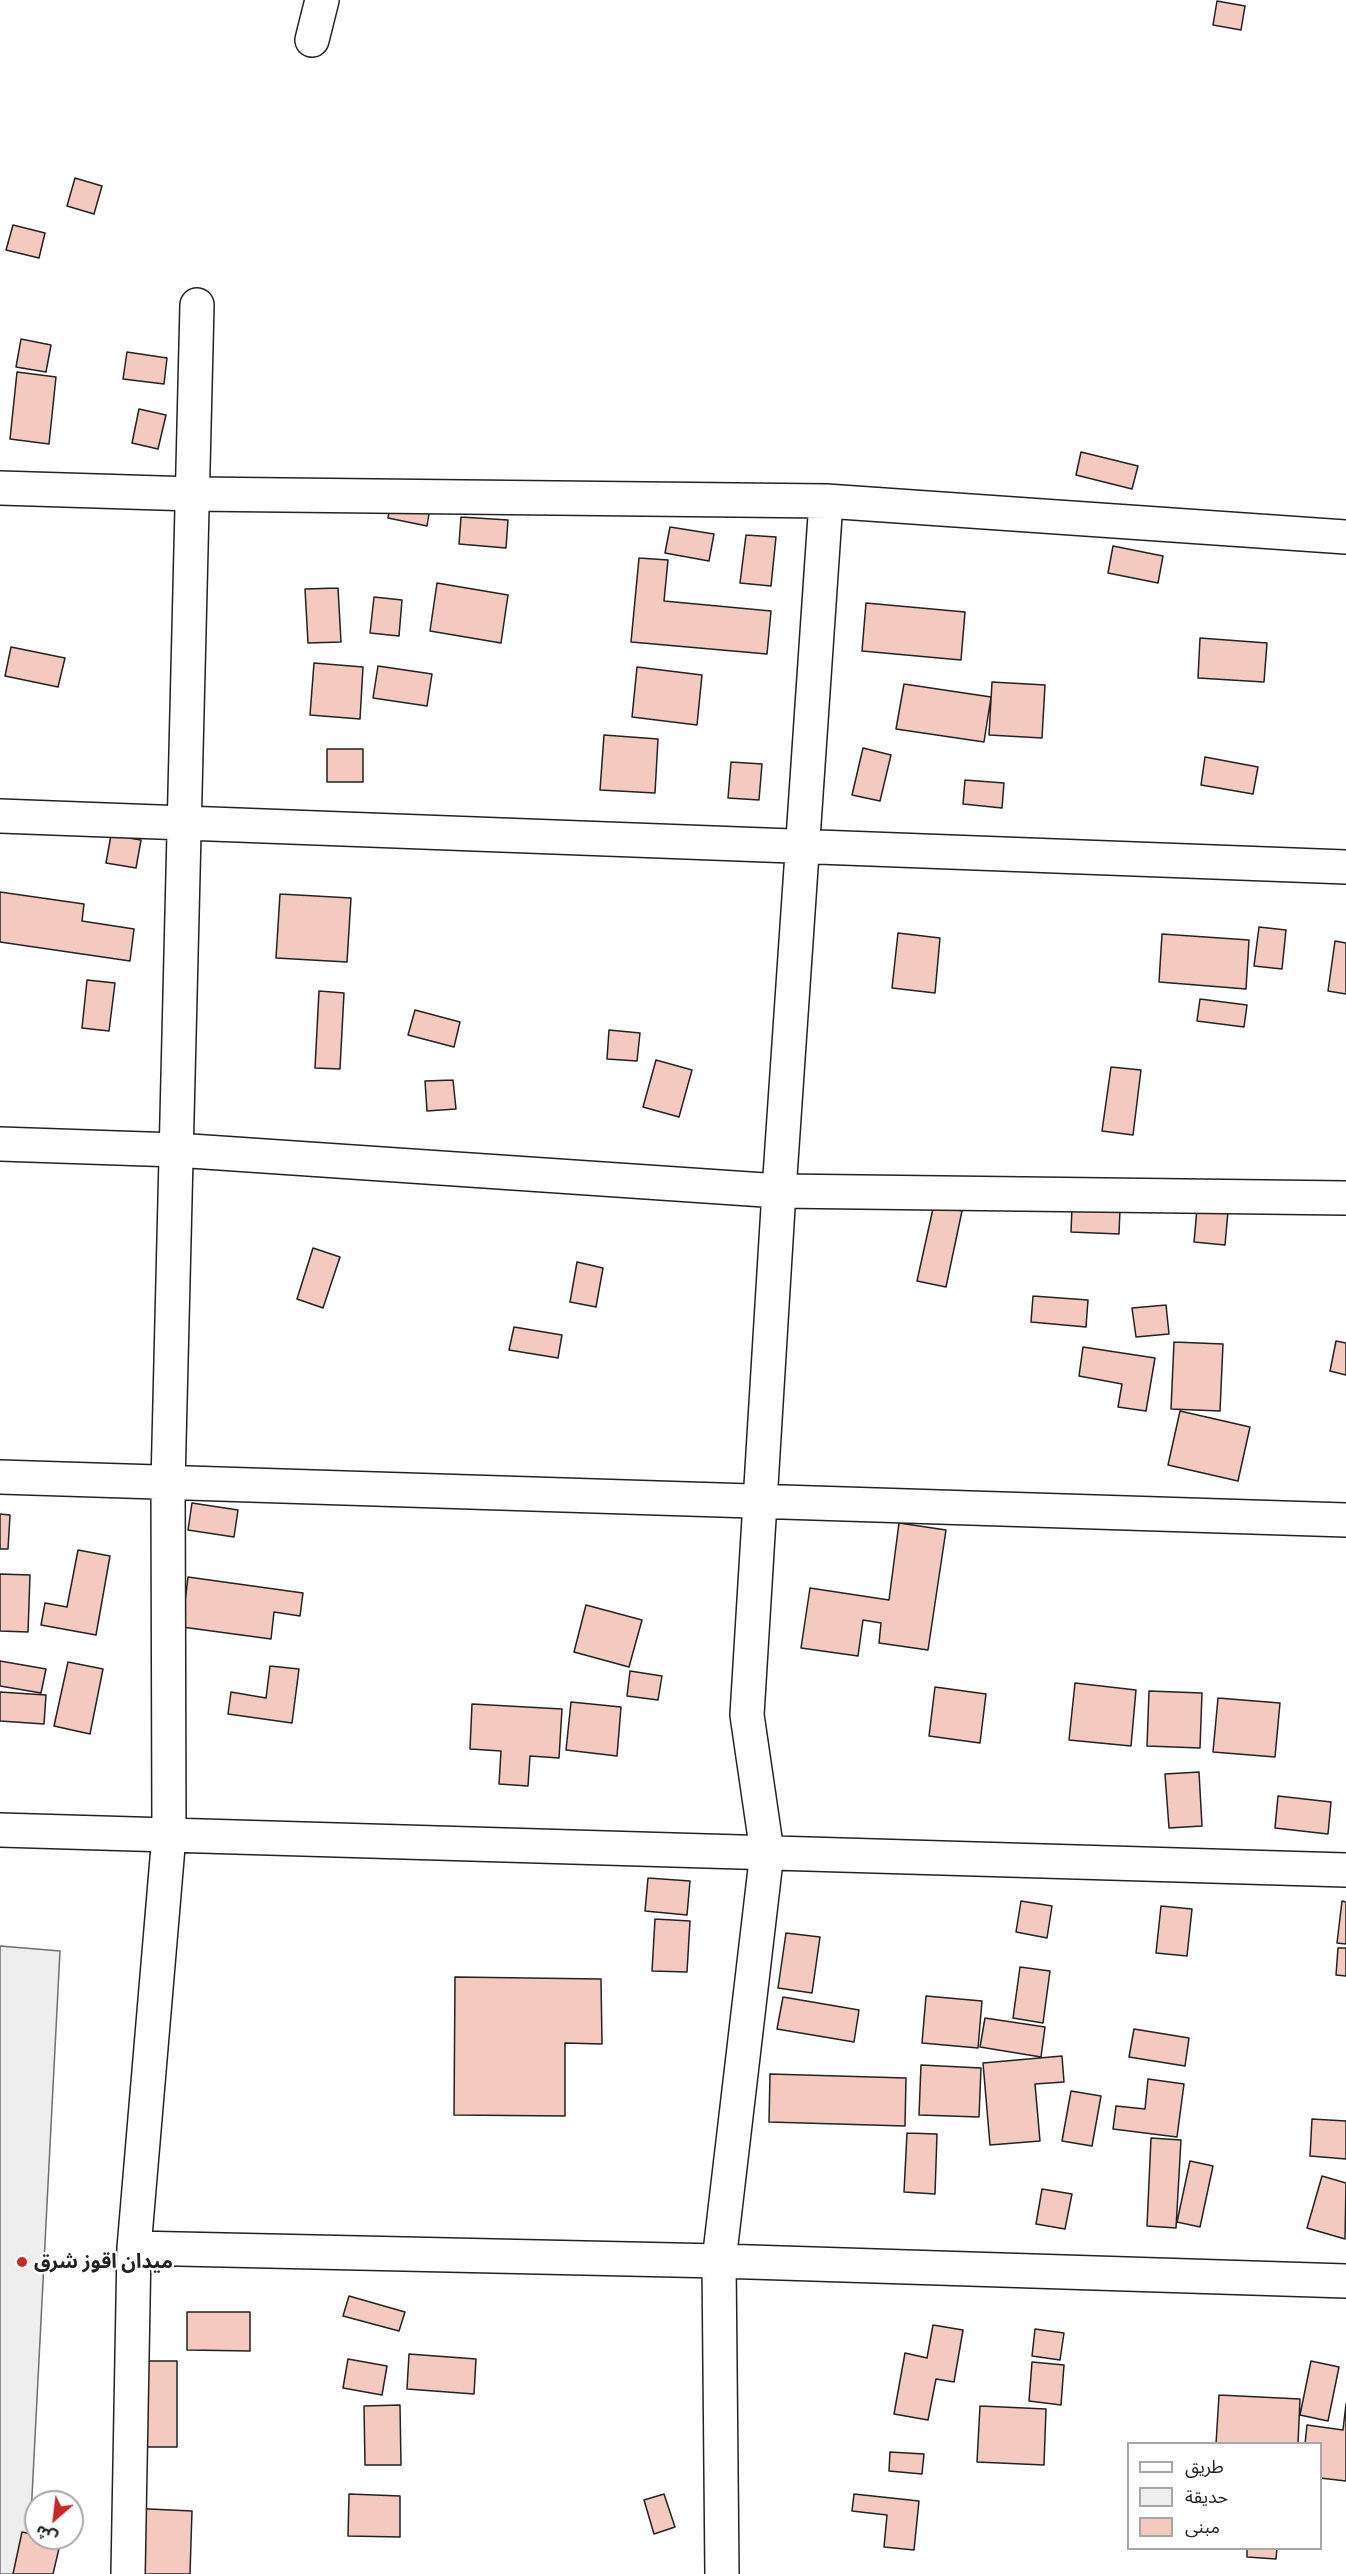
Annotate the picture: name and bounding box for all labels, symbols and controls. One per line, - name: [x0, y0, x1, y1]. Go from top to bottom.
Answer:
- place label: ميدان اقوز شرق: [34, 2250, 173, 2274]
- marker: ميدان اقوز شرق: [15, 2255, 29, 2269]
- legend: [1127, 2442, 1322, 2550]
- text: طريق: [1185, 2456, 1224, 2477]
- text: حديقة: [1185, 2486, 1228, 2507]
- north arrow: [24, 2490, 84, 2550]
- text: مبنى: [1185, 2516, 1220, 2537]
- text: ش: [32, 2521, 60, 2548]

